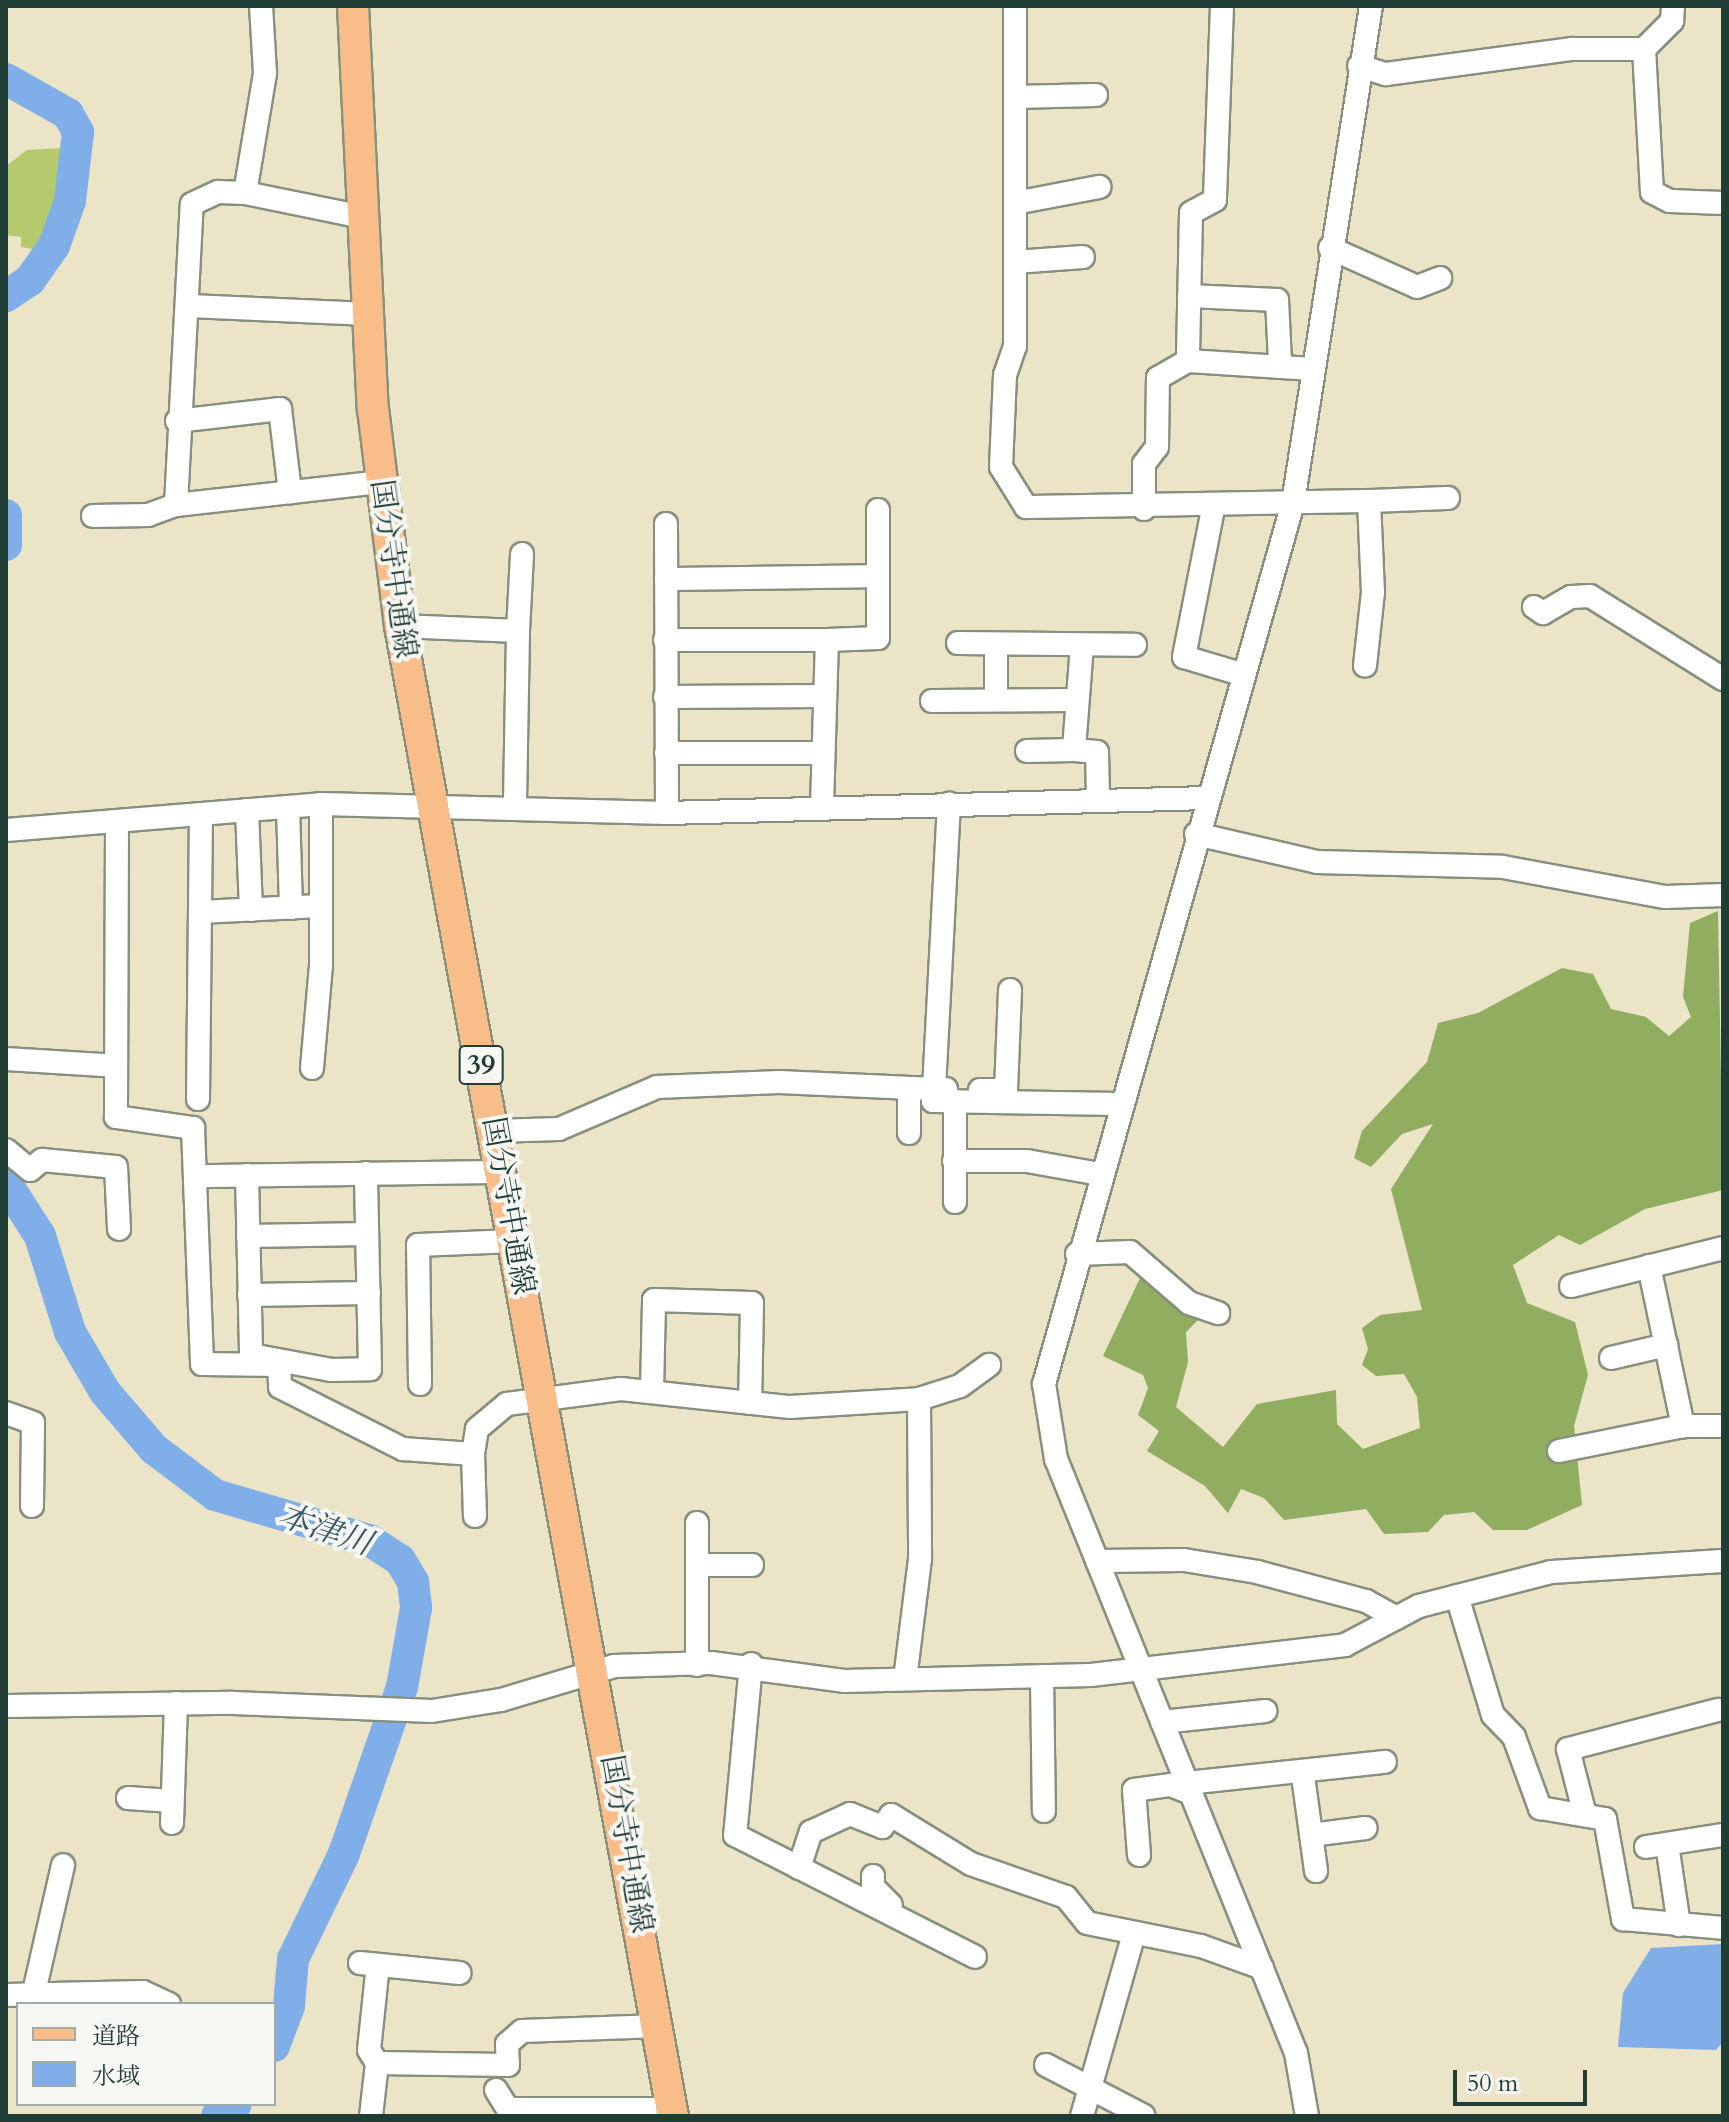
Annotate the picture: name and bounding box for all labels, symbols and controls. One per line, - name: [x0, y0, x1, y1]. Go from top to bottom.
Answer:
- street label: 国分寺中通線: [363, 477, 423, 661]
- road number: 39: [457, 1041, 505, 1089]
- street label: 国分寺中通線: [475, 1114, 541, 1298]
- water label: 本津川: [273, 1496, 377, 1564]
- street label: 国分寺中通線: [593, 1752, 659, 1936]
- legend: [16, 2002, 276, 2106]
- text: 道路: [92, 2020, 140, 2053]
- scale bar: [1457, 2054, 1591, 2104]
- text: 水域: [92, 2060, 140, 2093]
- text: 50 m: [1467, 2067, 1518, 2100]

